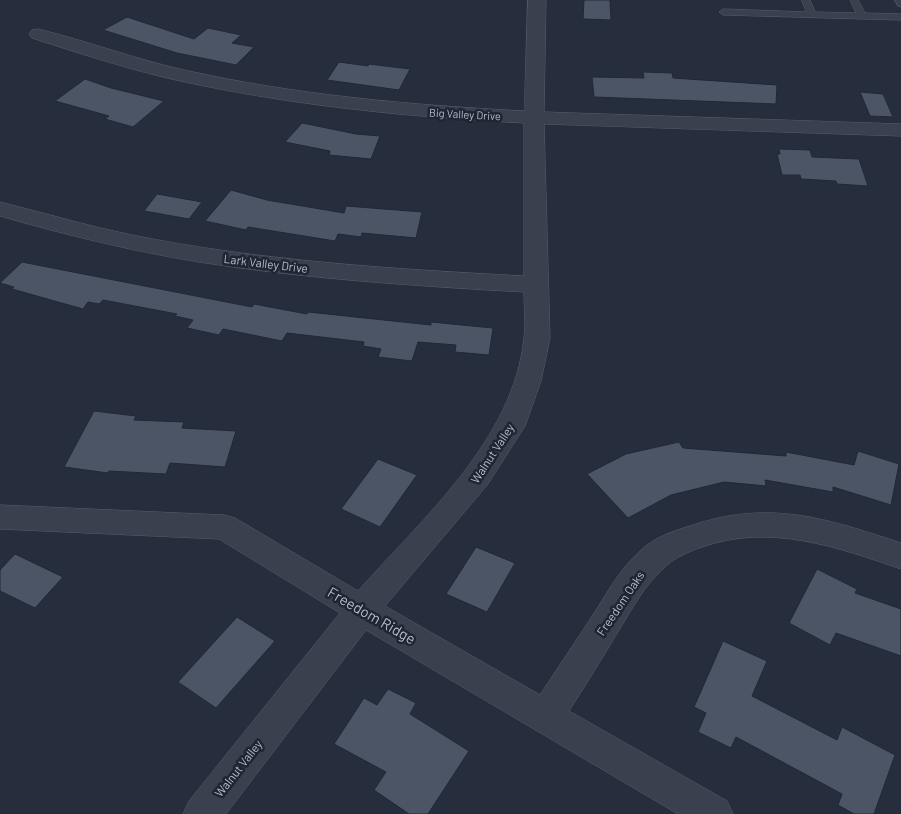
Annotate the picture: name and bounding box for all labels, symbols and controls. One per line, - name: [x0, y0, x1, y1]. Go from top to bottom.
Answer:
- street label: Big Valley Drive: [429, 106, 501, 122]
- street label: Lark Valley Drive: [223, 251, 309, 275]
- street label: Walnut Valley: [467, 420, 517, 486]
- street label: Freedom Oaks: [593, 568, 647, 638]
- street label: Freedom Ridge: [325, 583, 419, 647]
- street label: Walnut Valley: [211, 736, 265, 799]

